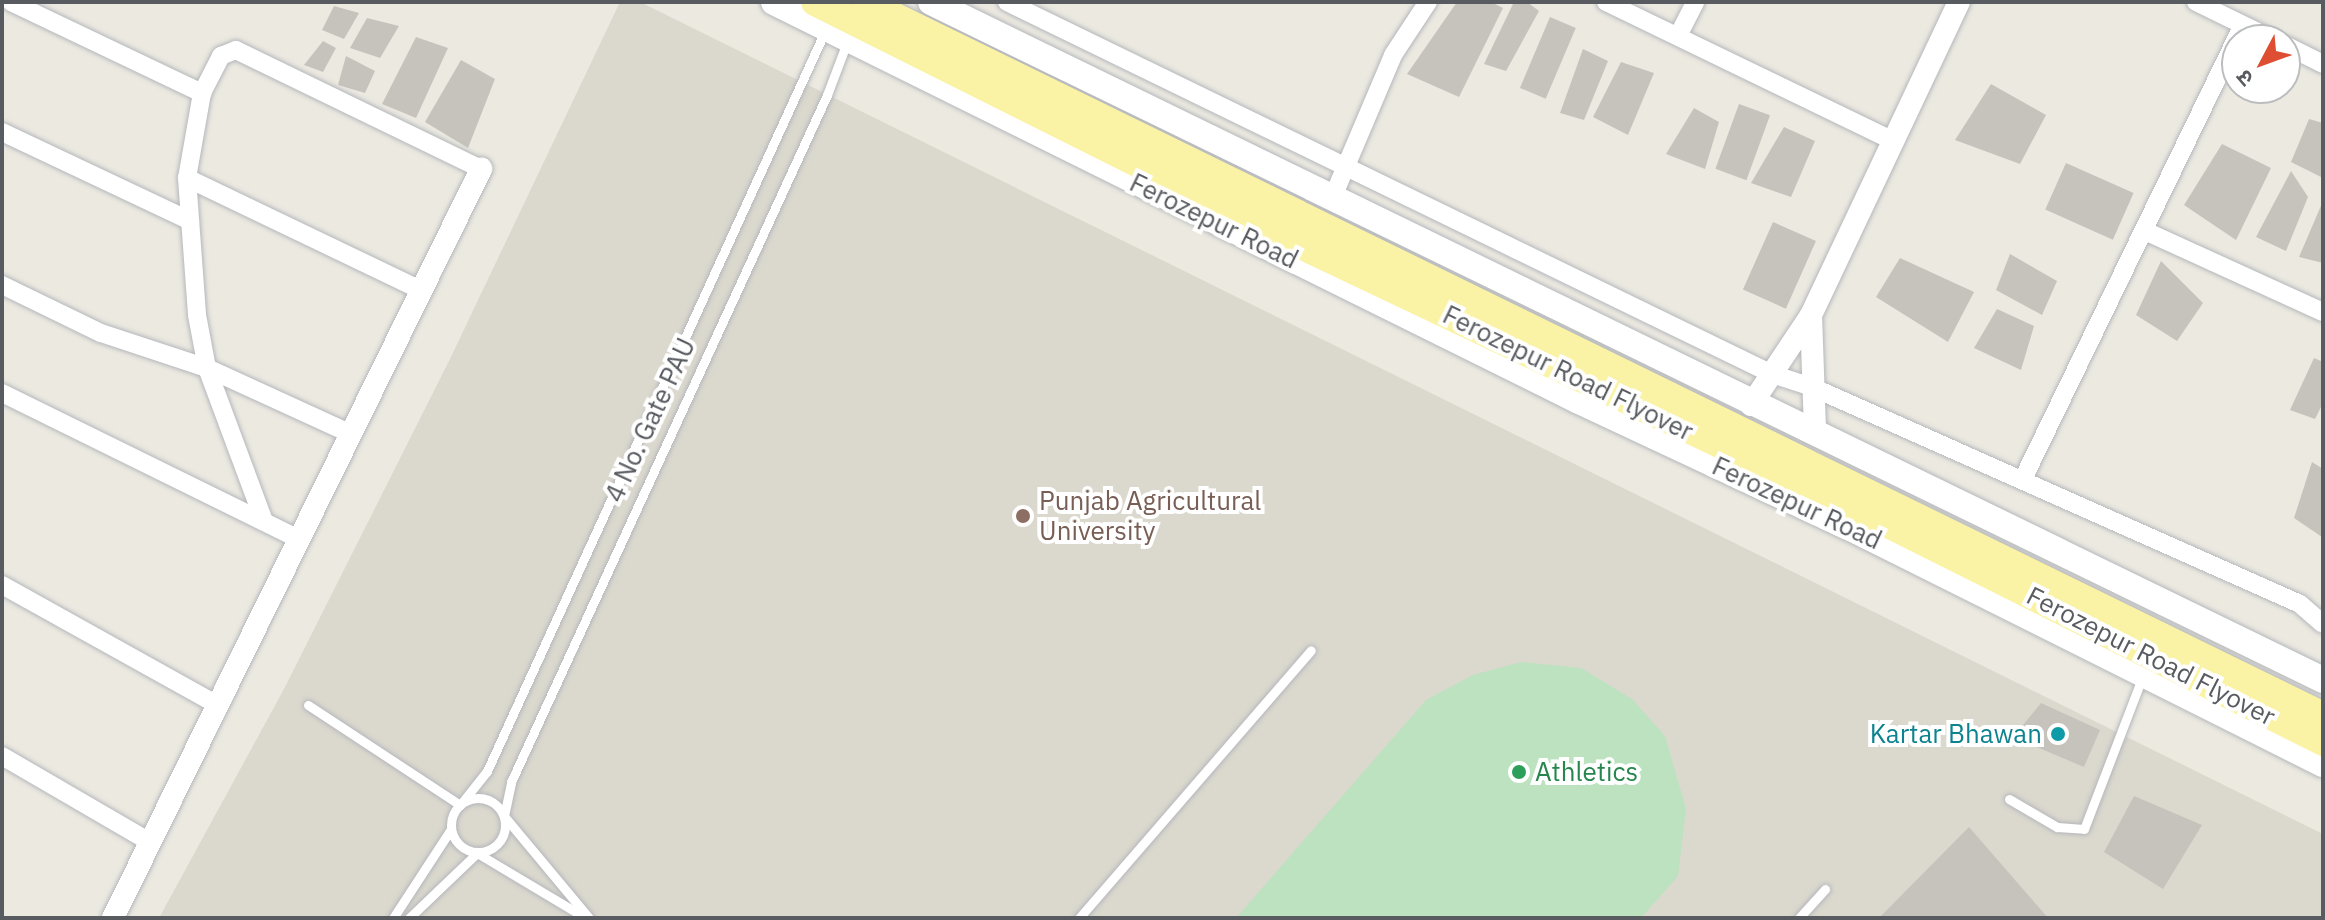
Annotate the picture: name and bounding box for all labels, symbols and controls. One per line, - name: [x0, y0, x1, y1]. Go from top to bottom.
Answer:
- north arrow: [2221, 24, 2301, 104]
- text: उ: [2229, 64, 2259, 93]
- street label: Ferozepur Road: [1125, 167, 1303, 275]
- street label: Ferozepur Road Flyover: [1438, 299, 1698, 447]
- street label: 4 No. Gate PAU: [598, 333, 702, 507]
- street label: Ferozepur Road: [1707, 450, 1887, 556]
- place label: Punjab Agricultural University: [1039, 485, 1261, 546]
- marker: Punjab Agricultural University: [1014, 507, 1032, 525]
- street label: Ferozepur Road Flyover: [2022, 580, 2280, 732]
- place label: Kartar Bhawan: [1870, 718, 2042, 750]
- marker: Kartar Bhawan: [2049, 725, 2067, 743]
- place label: Athletics: [1535, 756, 1638, 788]
- marker: Athletics: [1510, 763, 1528, 781]

